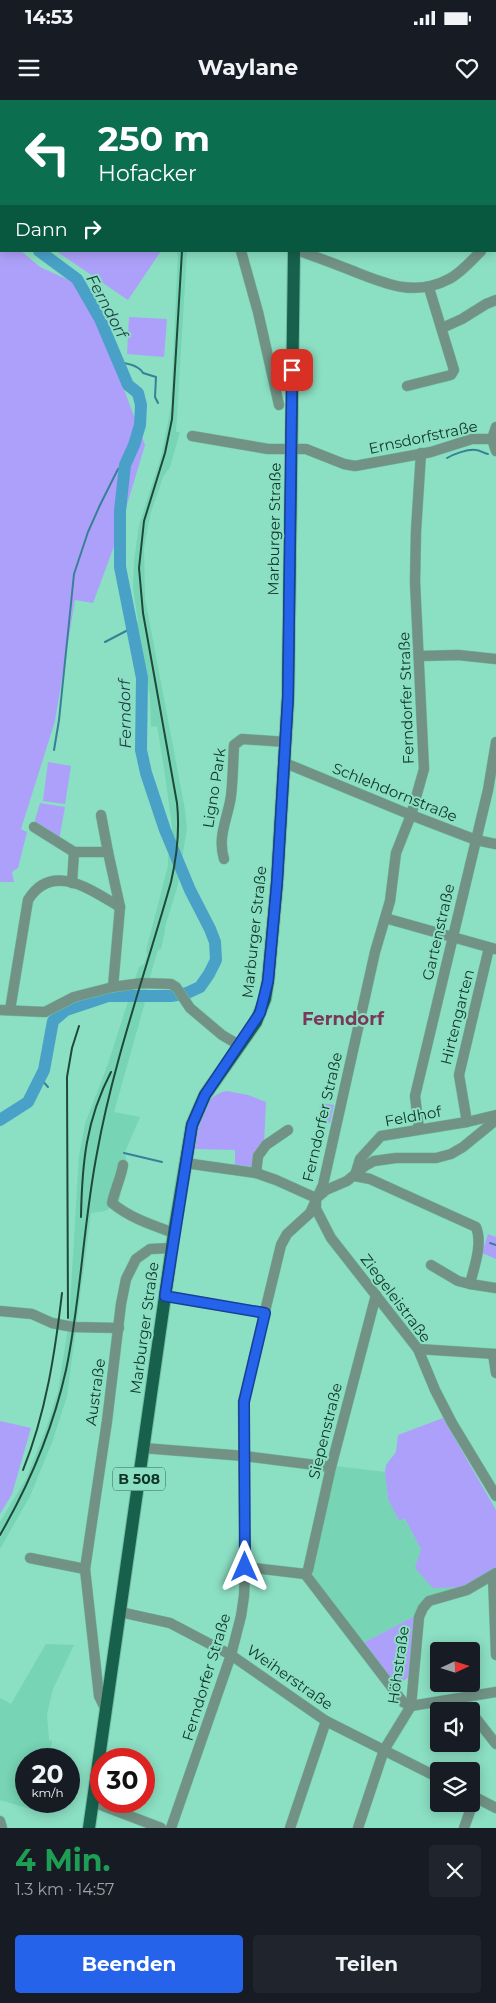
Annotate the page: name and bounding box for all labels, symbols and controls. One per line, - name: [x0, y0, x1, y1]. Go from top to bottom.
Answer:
- text: 14:53: [25, 6, 73, 29]
- icon: menu: [15, 54, 43, 82]
- text: Waylane: [198, 54, 298, 81]
- icon: heart: [453, 54, 481, 82]
- text: 250 m: [98, 117, 210, 160]
- icon: left: [15, 120, 80, 185]
- text: Hofacker: [98, 160, 197, 187]
- icon: right: [78, 215, 106, 243]
- text: Dann: [15, 218, 68, 241]
- water label: Ferndorf: [82, 271, 133, 343]
- pin: [271, 349, 313, 391]
- icon: arrive: [278, 356, 306, 384]
- street label: Ernsdorfstraße: [367, 416, 479, 458]
- street label: Marburger Straße: [263, 462, 285, 596]
- street label: Ferndorfer Straße: [394, 631, 418, 765]
- water label: Ferndorf: [115, 677, 135, 749]
- street label: Ligno Park: [198, 747, 230, 829]
- street label: Schlehdornstraße: [330, 758, 460, 826]
- street label: Marburger Straße: [238, 865, 270, 999]
- street label: Gartenstraße: [418, 882, 458, 982]
- street label: Hirtengarten: [436, 967, 478, 1067]
- district label: Ferndorf: [302, 1008, 385, 1030]
- street label: Ferndorfer Straße: [298, 1050, 346, 1184]
- street label: Feldhof: [383, 1102, 444, 1130]
- street label: Ziegeleistraße: [356, 1250, 436, 1346]
- street label: Marburger Straße: [125, 1261, 163, 1395]
- street label: Austraße: [81, 1357, 109, 1427]
- street label: Siepenstraße: [304, 1381, 346, 1481]
- road number: B 508: [113, 1468, 165, 1490]
- position arrow: [218, 1540, 270, 1592]
- street label: Ferndorfer Straße: [178, 1611, 234, 1743]
- street label: Höhstraße: [383, 1625, 413, 1705]
- street label: Weiherstraße: [243, 1640, 337, 1714]
- north arrow: [430, 1642, 480, 1692]
- map controls: [430, 1642, 480, 1812]
- button: sound: [430, 1702, 480, 1752]
- speed limit sign: 30: [90, 1748, 155, 1813]
- text: 20: [32, 1759, 63, 1789]
- button: layers: [430, 1762, 480, 1812]
- text: km/h: [31, 1785, 64, 1800]
- text: 4 Min.: [15, 1842, 110, 1879]
- button: close: [429, 1845, 481, 1897]
- text: 1.3 km · 14:57: [15, 1880, 114, 1899]
- button: Beenden: [15, 1935, 243, 1993]
- button: Teilen: [253, 1935, 481, 1993]

